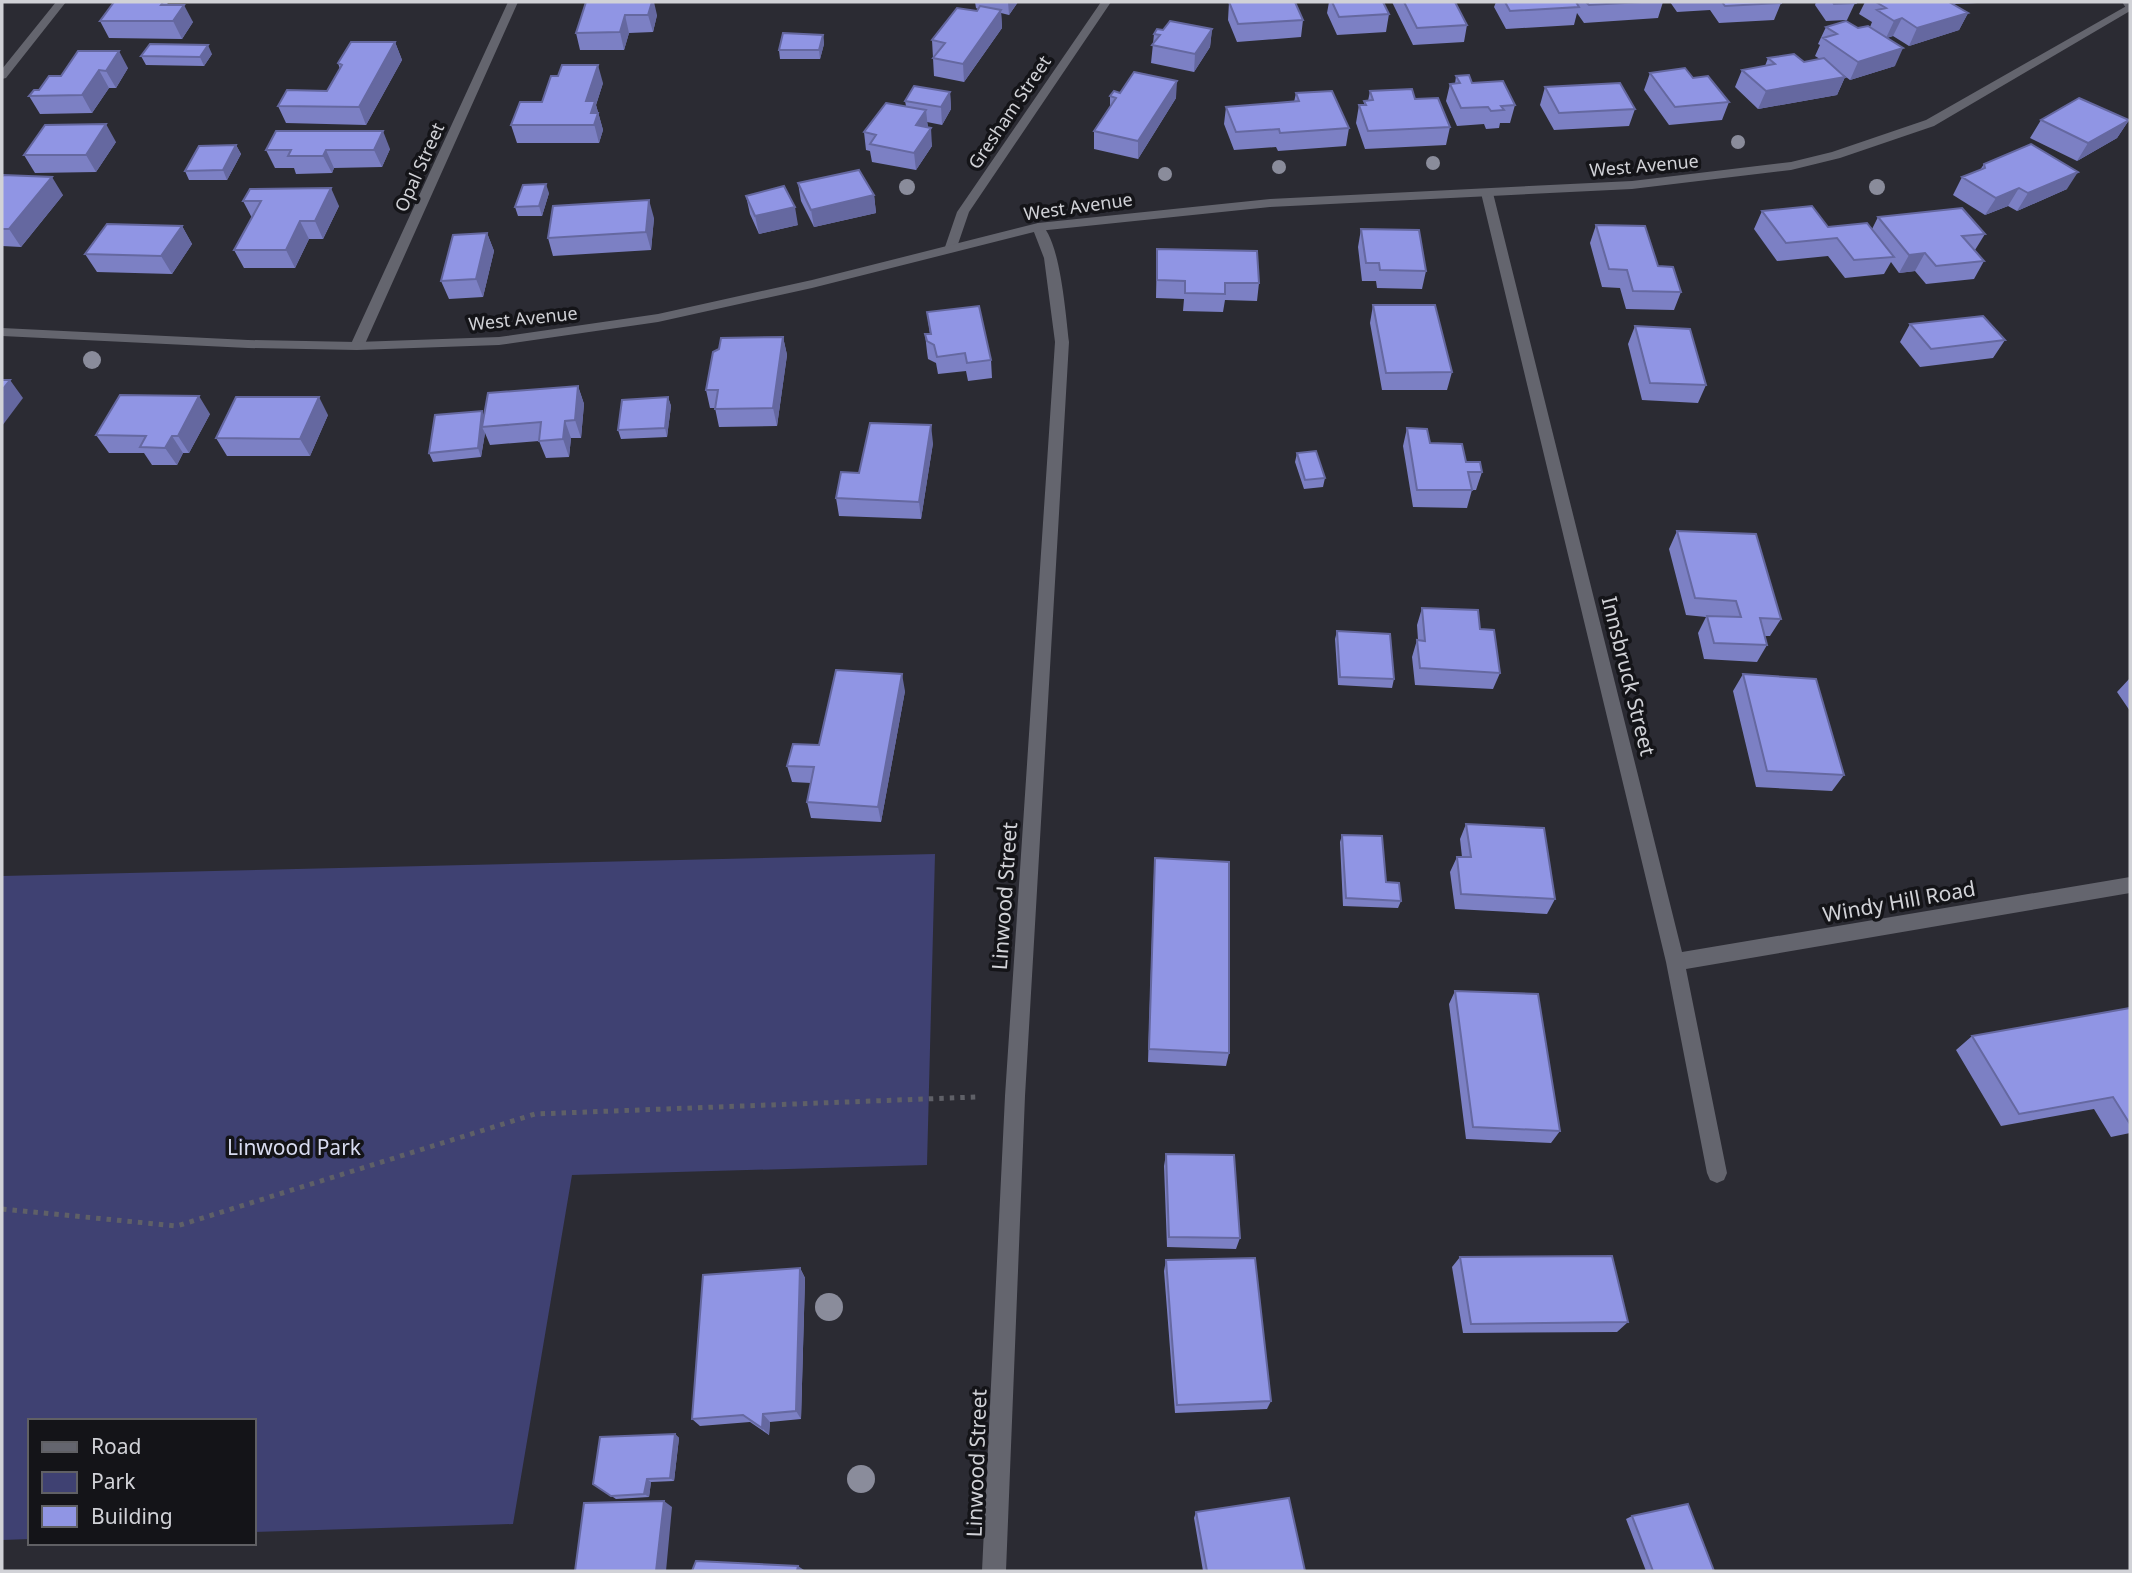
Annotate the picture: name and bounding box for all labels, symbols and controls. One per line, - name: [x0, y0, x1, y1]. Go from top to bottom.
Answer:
- street label: Gresham Street: [962, 50, 1056, 173]
- street label: Opal Street: [389, 118, 449, 215]
- street label: West Avenue: [1588, 148, 1700, 182]
- street label: West Avenue: [1022, 186, 1134, 226]
- street label: West Avenue: [467, 300, 579, 336]
- street label: Innsbruck Street: [1596, 593, 1662, 759]
- street label: Linwood Street: [985, 821, 1023, 971]
- street label: Windy Hill Road: [1820, 874, 1978, 928]
- park label: Linwood Park: [227, 1133, 362, 1161]
- street label: Linwood Street: [959, 1388, 993, 1538]
- legend: [28, 1419, 256, 1545]
- text: Road: [91, 1432, 141, 1460]
- text: Park: [91, 1467, 136, 1495]
- text: Building: [91, 1502, 173, 1530]

